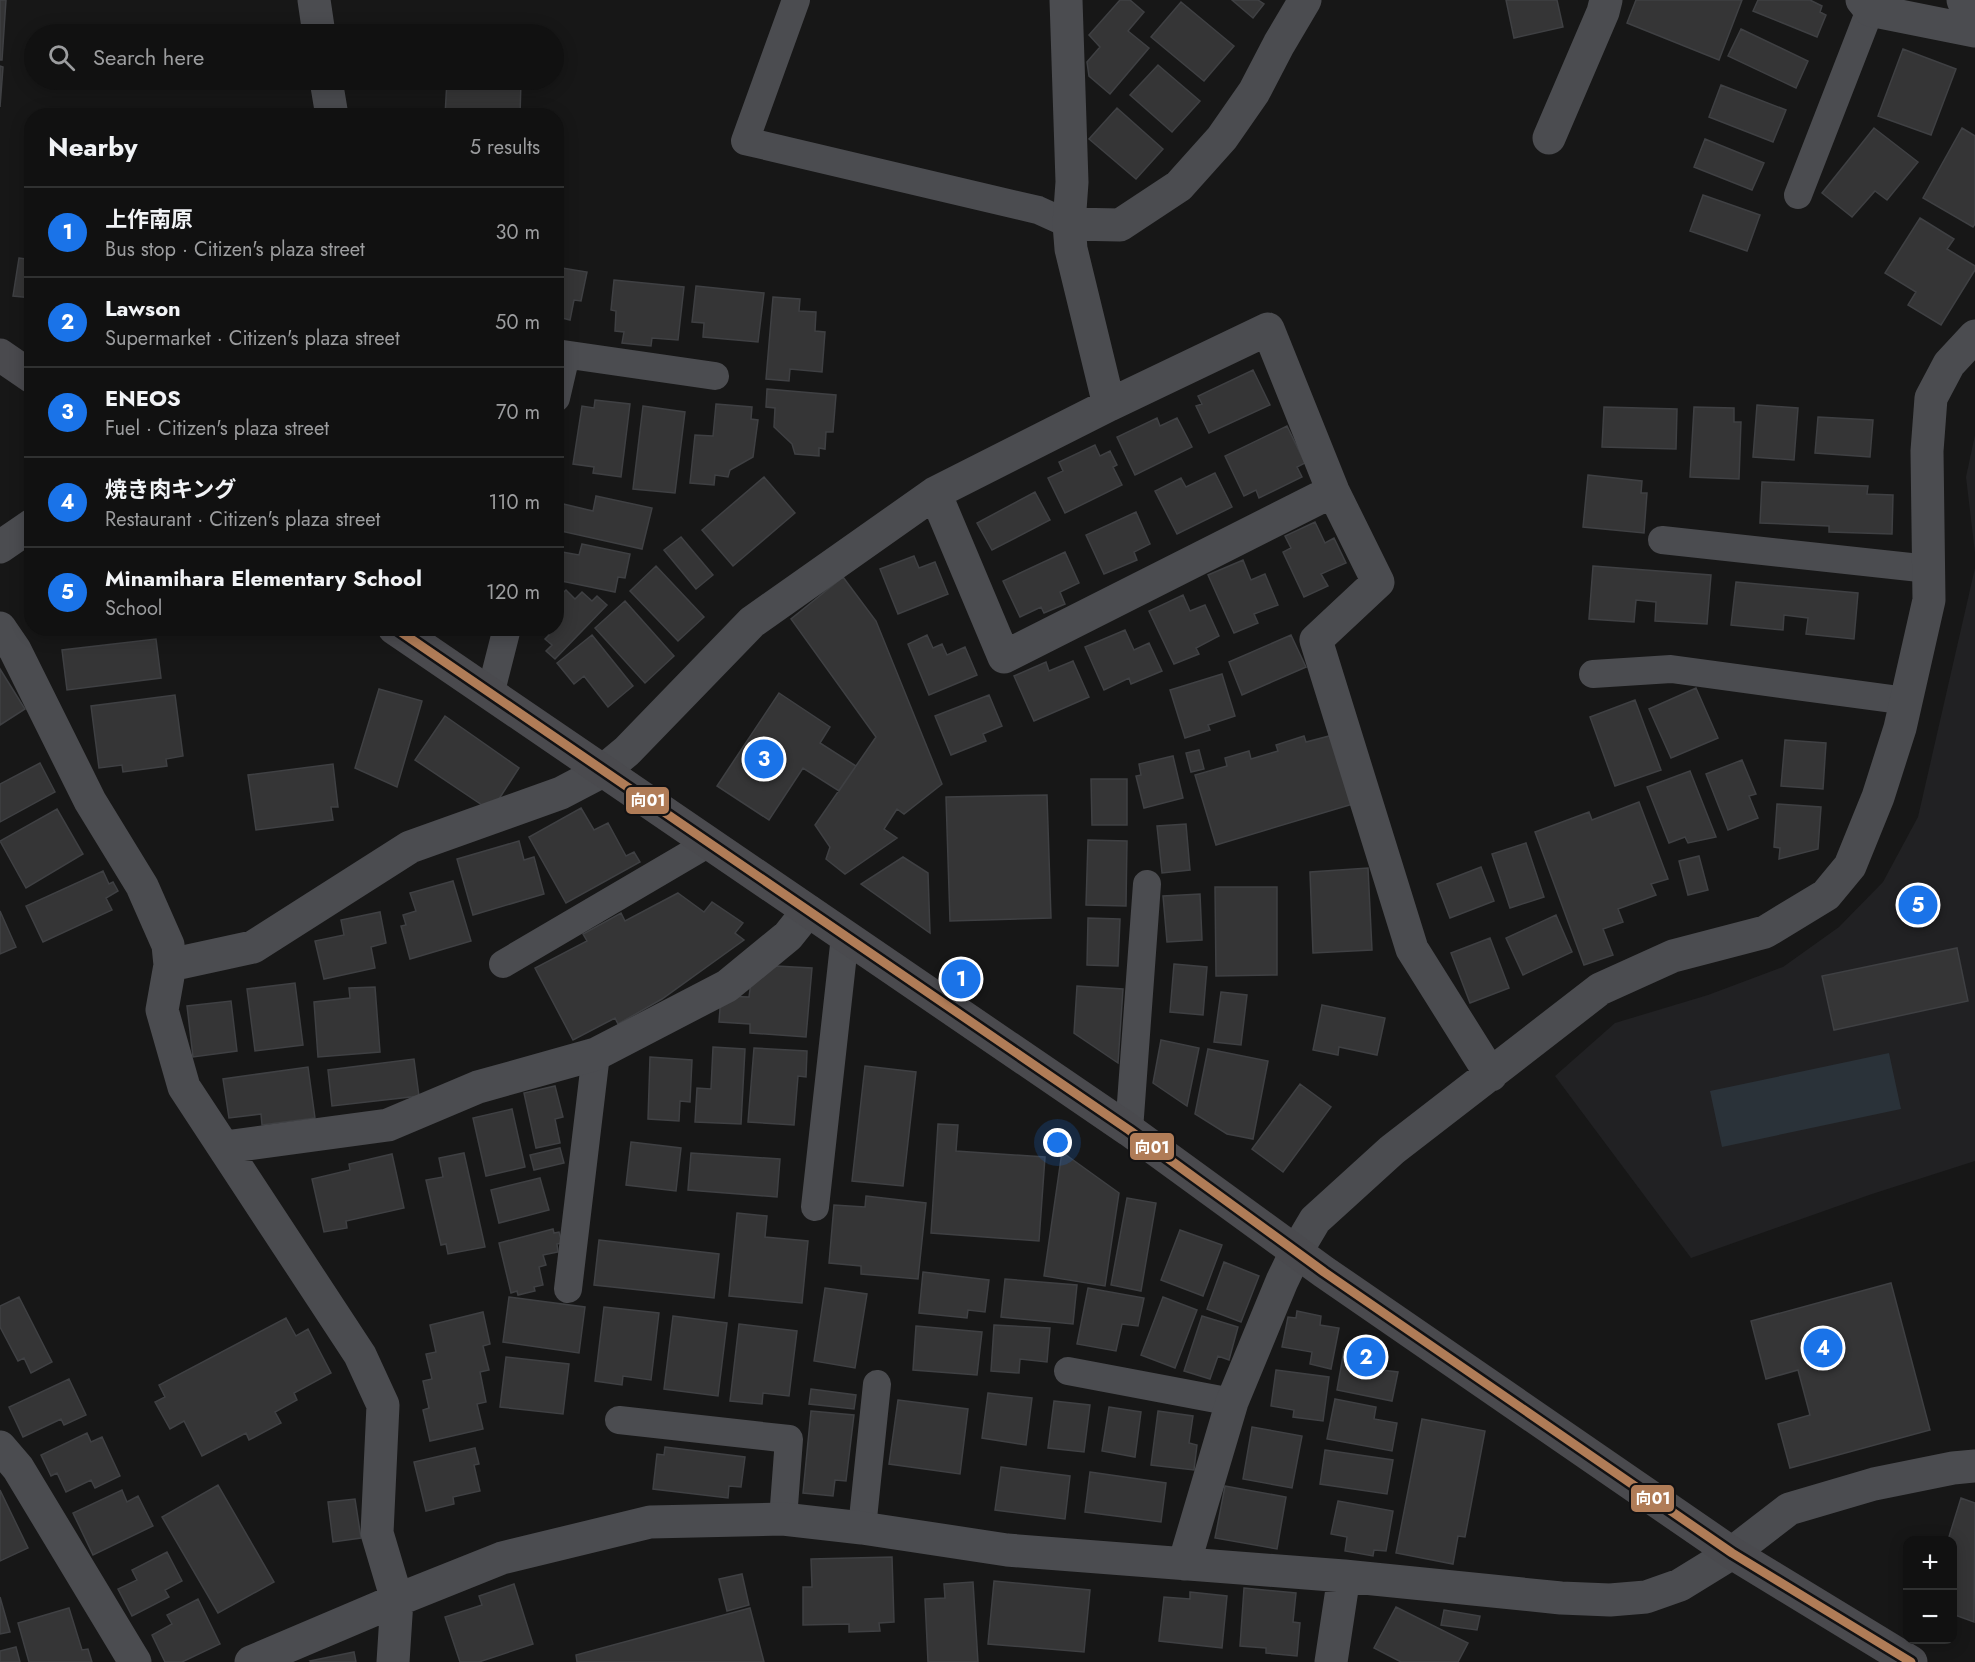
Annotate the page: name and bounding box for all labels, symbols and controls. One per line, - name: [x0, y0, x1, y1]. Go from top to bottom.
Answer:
- search box: [24, 24, 564, 90]
- icon: search: [45, 41, 78, 74]
- text: Search here: [93, 41, 204, 73]
- text: Nearby: [48, 128, 137, 166]
- text: 5 results: [470, 133, 540, 162]
- text: 上作南原: [105, 203, 193, 235]
- text: 1: [62, 218, 73, 247]
- text: 30 m: [495, 218, 540, 247]
- text: Bus stop · Citizen's plaza street: [105, 235, 365, 264]
- text: Lawson: [105, 292, 181, 324]
- text: 2: [61, 308, 74, 337]
- text: 50 m: [495, 308, 540, 337]
- text: Supermarket · Citizen's plaza street: [105, 324, 400, 353]
- text: ENEOS: [105, 382, 181, 414]
- text: 3: [61, 398, 74, 427]
- text: 70 m: [496, 398, 540, 427]
- text: Fuel · Citizen's plaza street: [105, 414, 329, 443]
- text: 焼き肉キング: [105, 473, 236, 505]
- text: 4: [61, 488, 74, 517]
- text: 110 m: [488, 488, 540, 517]
- text: Restaurant · Citizen's plaza street: [105, 505, 380, 534]
- text: Minamihara Elementary School: [105, 562, 422, 594]
- text: 5: [61, 578, 74, 607]
- text: 120 m: [486, 578, 540, 607]
- text: School: [105, 594, 162, 623]
- pin: 3: [744, 736, 783, 782]
- line badge: 向01: [625, 786, 670, 815]
- text: 向01: [631, 789, 665, 812]
- pin: 5: [1898, 882, 1938, 928]
- pin: 1: [942, 956, 980, 1002]
- your location: [1043, 1128, 1072, 1157]
- line badge: 向01: [1129, 1132, 1175, 1161]
- text: 向01: [1135, 1136, 1169, 1159]
- pin: 4: [1804, 1326, 1842, 1370]
- pin: 2: [1346, 1334, 1386, 1380]
- line badge: 向01: [1630, 1484, 1675, 1513]
- text: 向01: [1636, 1487, 1670, 1510]
- map controls: [1903, 1536, 1957, 1644]
- button: +: [1903, 1536, 1957, 1590]
- button: −: [1903, 1590, 1957, 1644]

